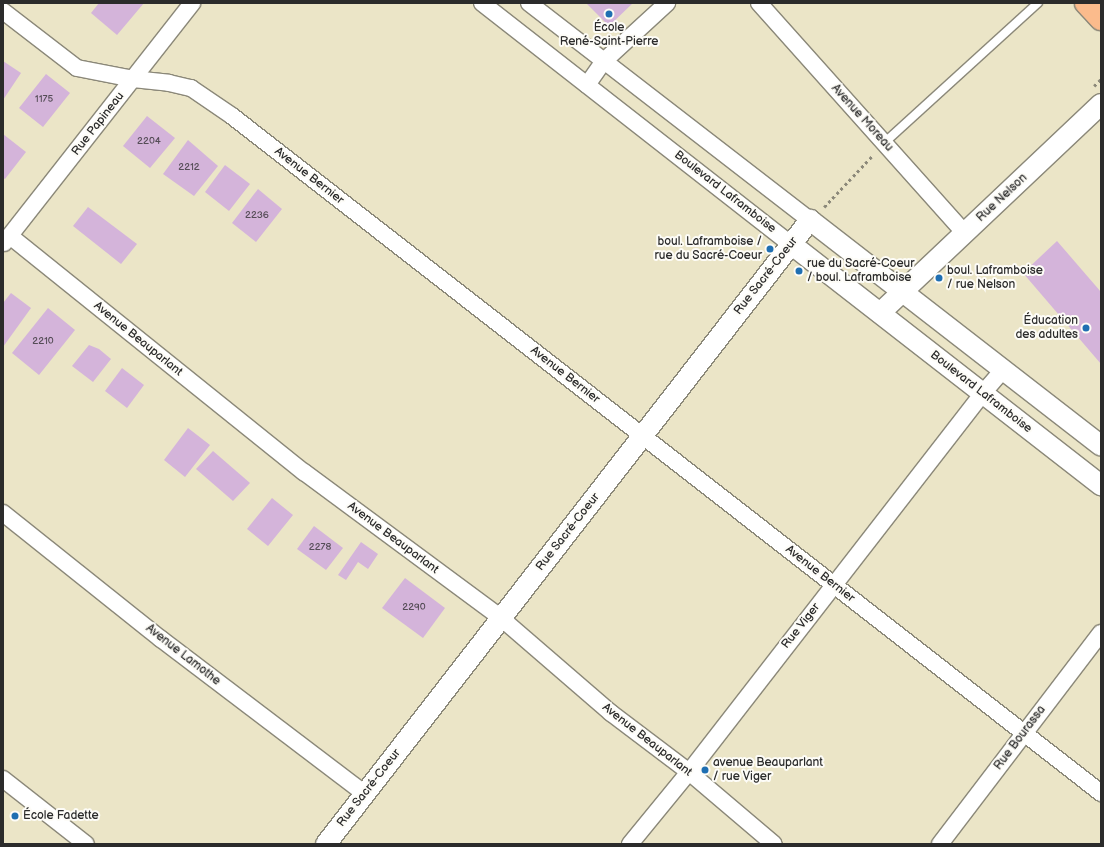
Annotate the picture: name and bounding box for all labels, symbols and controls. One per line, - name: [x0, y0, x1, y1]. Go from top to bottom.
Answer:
- marker: École René-Saint-Pierre: [604, 9, 614, 19]
- place label: École René-Saint-Pierre: [560, 21, 658, 49]
- street label: Avenue Moreau: [828, 81, 896, 155]
- street label: Rue Papineau: [69, 89, 127, 159]
- house number: 1175: [35, 94, 53, 106]
- house number: 2204: [137, 136, 161, 148]
- street label: Avenue Bernier: [271, 144, 347, 208]
- street label: Boulevard Laframboise: [671, 148, 779, 236]
- house number: 2212: [178, 162, 200, 174]
- street label: Rue Nelson: [974, 171, 1030, 225]
- house number: 2236: [245, 210, 269, 222]
- street label: Rue Sacré-Coeur: [731, 234, 801, 318]
- place label: boul. Laframboise / rue du Sacré-Coeur: [654, 235, 762, 263]
- marker: boul. Laframboise / rue du Sacré-Coeur: [765, 244, 775, 254]
- place label: rue du Sacré-Coeur / boul. Laframboise: [807, 257, 915, 285]
- place label: boul. Laframboise / rue Nelson: [947, 264, 1043, 292]
- marker: rue du Sacré-Coeur / boul. Laframboise: [794, 266, 804, 276]
- marker: boul. Laframboise / rue Nelson: [934, 273, 944, 283]
- street label: Avenue Beauparlant: [91, 299, 185, 379]
- place label: Éducation des adultes: [1015, 314, 1078, 342]
- marker: Éducation des adultes: [1081, 323, 1091, 333]
- house number: 2210: [32, 336, 54, 348]
- street label: Avenue Bernier: [527, 343, 603, 407]
- street label: Boulevard Laframboise: [927, 348, 1035, 436]
- street label: Rue Sacré-Coeur: [533, 490, 603, 574]
- street label: Avenue Beauparlant: [345, 499, 441, 577]
- house number: 2278: [309, 542, 331, 554]
- street label: Avenue Bernier: [782, 542, 858, 606]
- street label: Rue Viger: [779, 600, 823, 652]
- house number: 2290: [402, 602, 426, 614]
- street label: Avenue Lamothe: [143, 621, 223, 689]
- street label: Avenue Beauparlant: [599, 700, 695, 780]
- street label: Rue Bourassa: [991, 703, 1049, 773]
- street label: Rue Sacré-Coeur: [334, 746, 404, 830]
- place label: avenue Beauparlant / rue Viger: [713, 756, 823, 784]
- marker: avenue Beauparlant / rue Viger: [700, 765, 710, 775]
- place label: École Fadette: [23, 809, 98, 823]
- marker: École Fadette: [10, 811, 20, 821]

